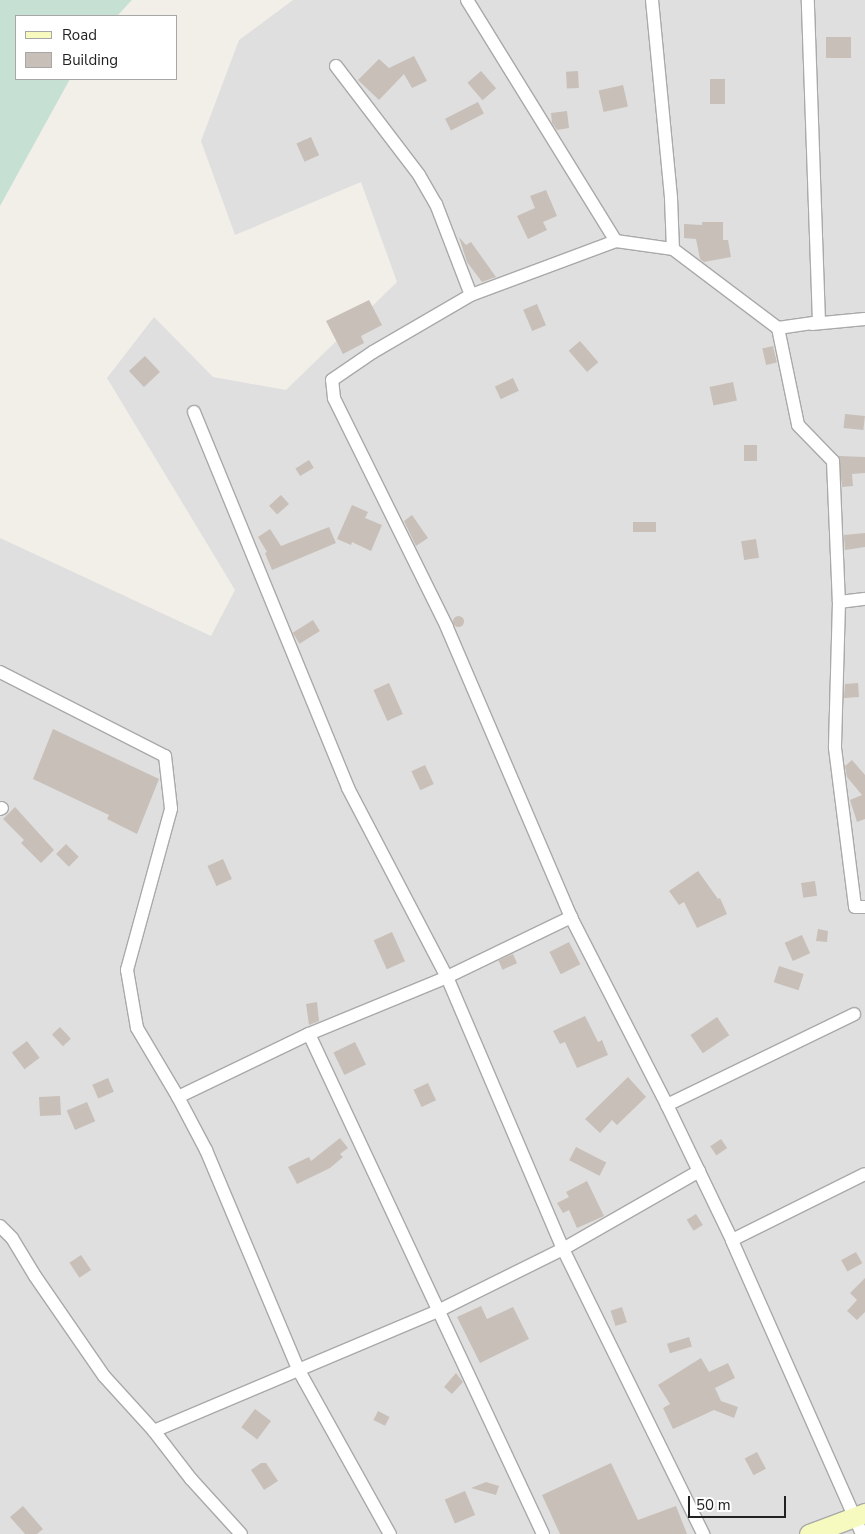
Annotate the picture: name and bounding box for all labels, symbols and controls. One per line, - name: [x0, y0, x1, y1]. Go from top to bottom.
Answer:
- legend: [15, 15, 178, 80]
- text: Road: [62, 25, 97, 45]
- text: Building: [62, 50, 118, 70]
- scale bar: [690, 1486, 788, 1518]
- text: 50 m: [696, 1495, 731, 1515]

